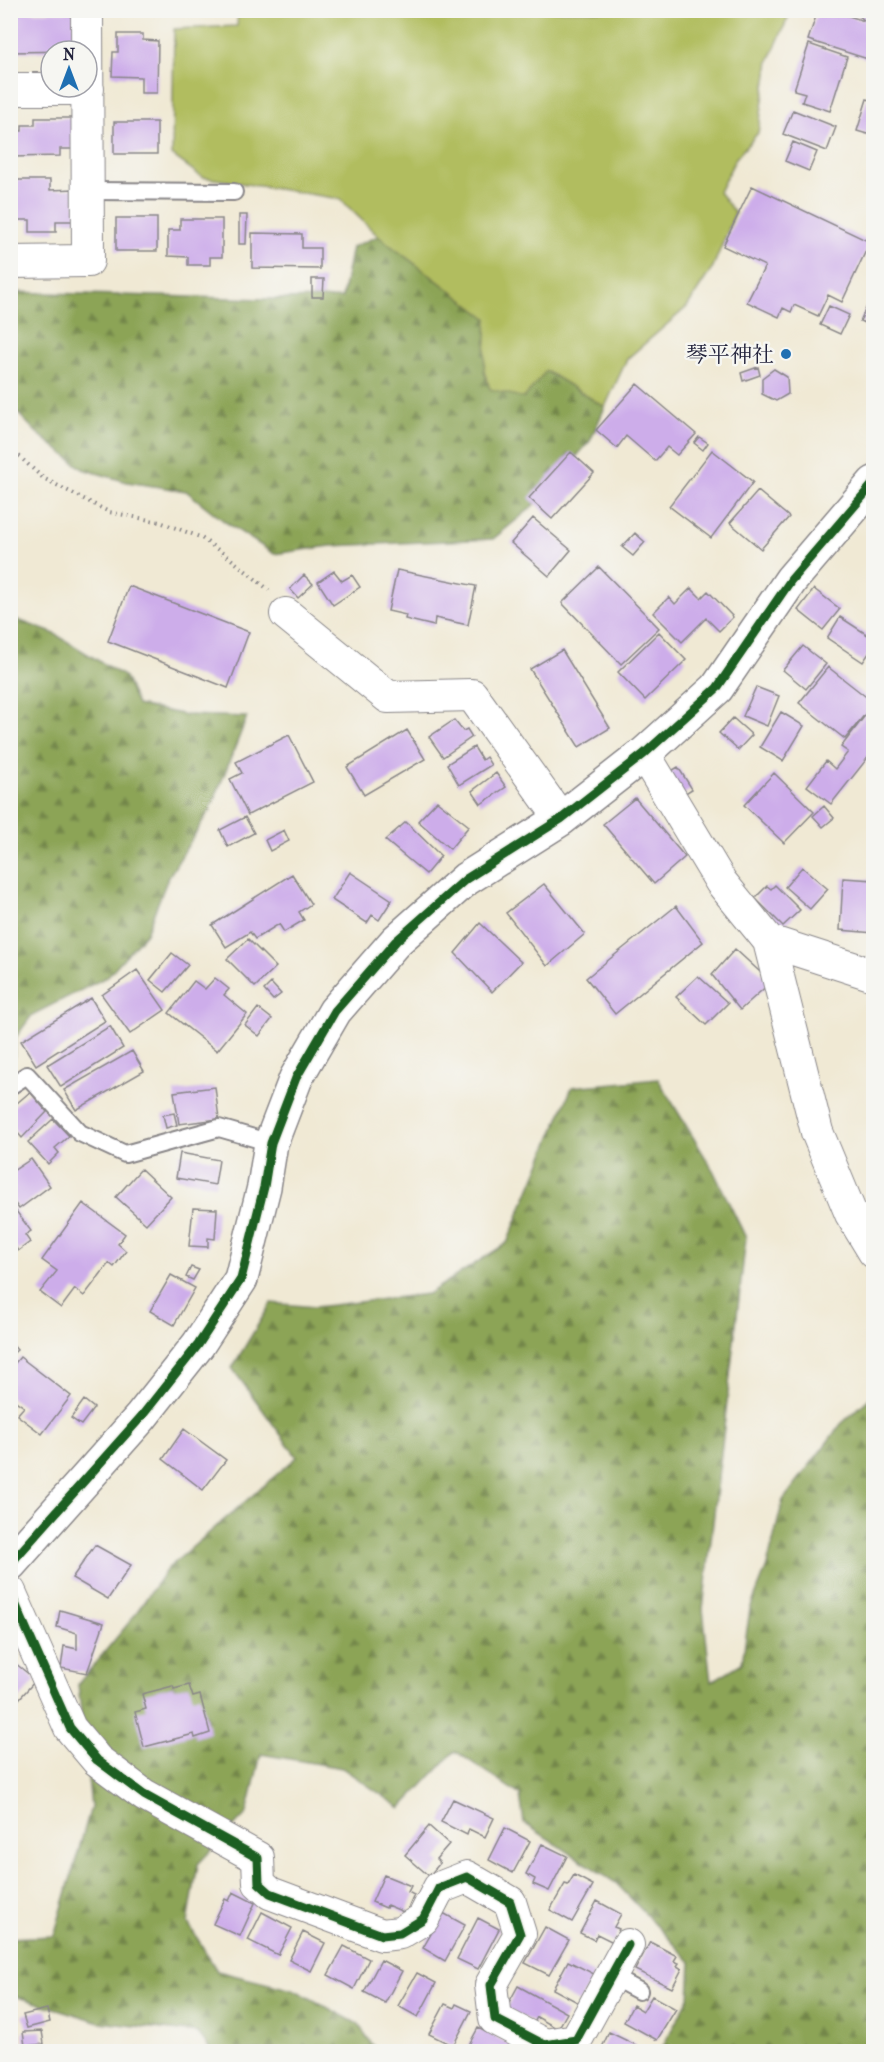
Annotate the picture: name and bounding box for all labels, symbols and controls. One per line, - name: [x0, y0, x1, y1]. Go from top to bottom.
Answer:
- north arrow: [39, 39, 99, 99]
- text: N: [63, 45, 76, 64]
- place label: 琴平神社: [686, 342, 774, 368]
- marker: 琴平神社: [779, 347, 793, 361]

